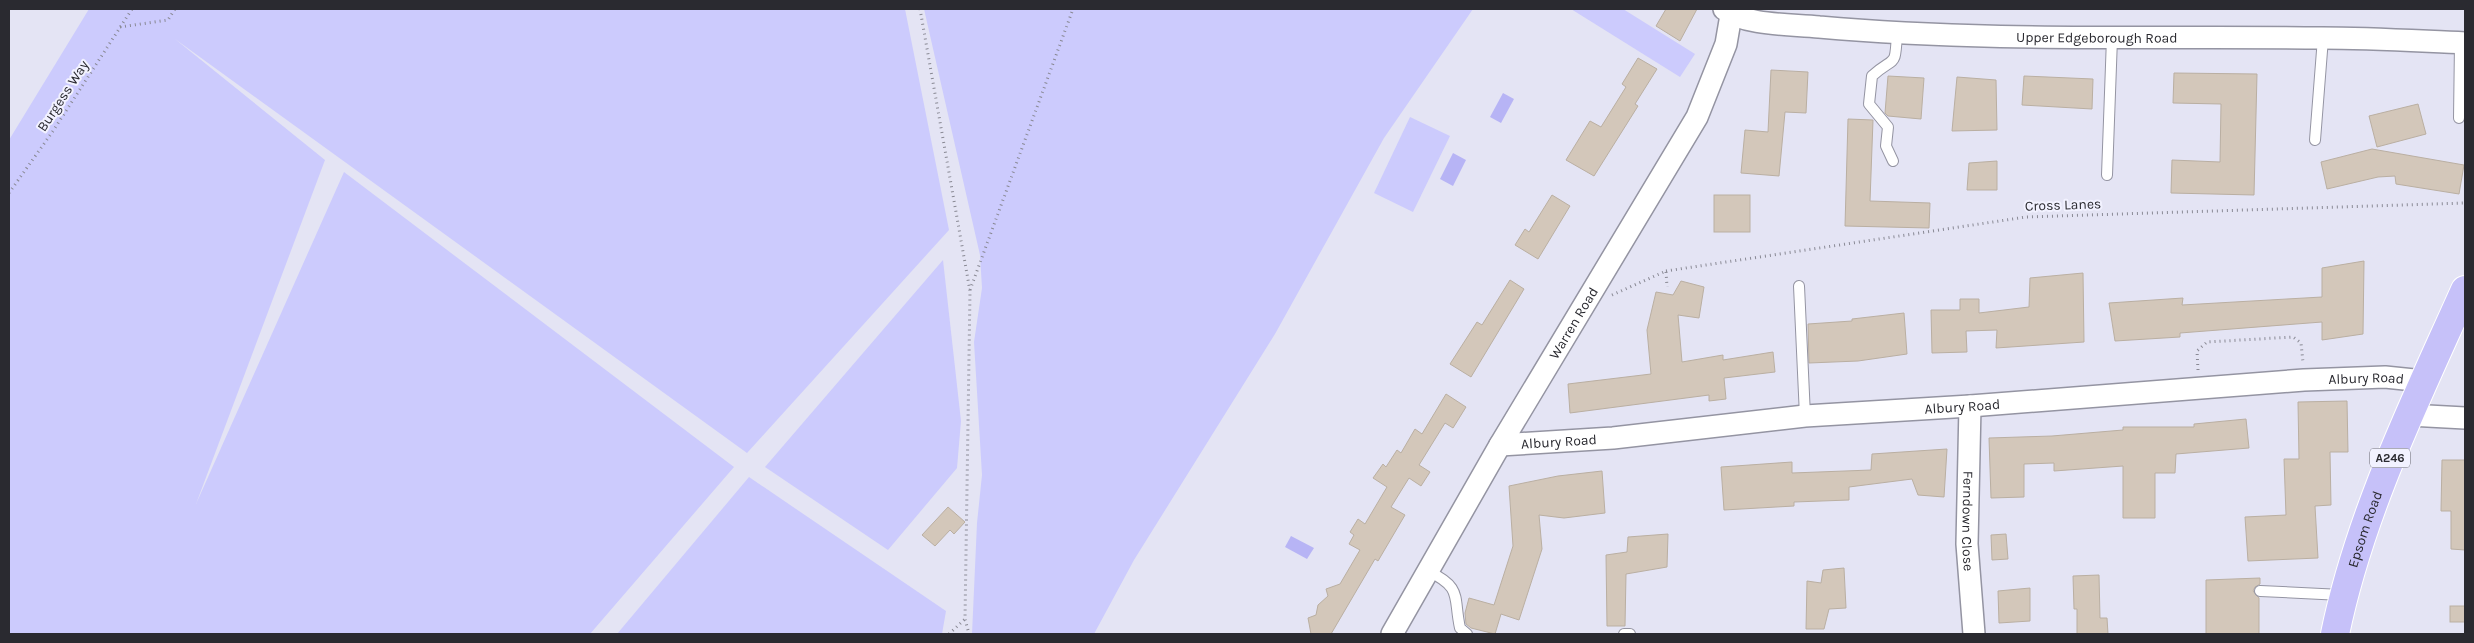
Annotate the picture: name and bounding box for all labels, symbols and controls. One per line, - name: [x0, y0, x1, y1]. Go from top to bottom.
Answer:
- street label: Upper Edgeborough Road: [2016, 28, 2178, 46]
- street label: Burgess Way: [34, 57, 93, 135]
- street label: Cross Lanes: [2024, 195, 2102, 215]
- street label: Warren Road: [1545, 284, 1601, 362]
- street label: Albury Road: [2328, 368, 2405, 388]
- street label: Albury Road: [1924, 395, 2001, 417]
- street label: Albury Road: [1520, 431, 1597, 452]
- road number: A246: [2370, 448, 2410, 468]
- street label: Ferndown Close: [1958, 471, 1978, 572]
- street label: Epsom Road: [2344, 489, 2386, 569]

